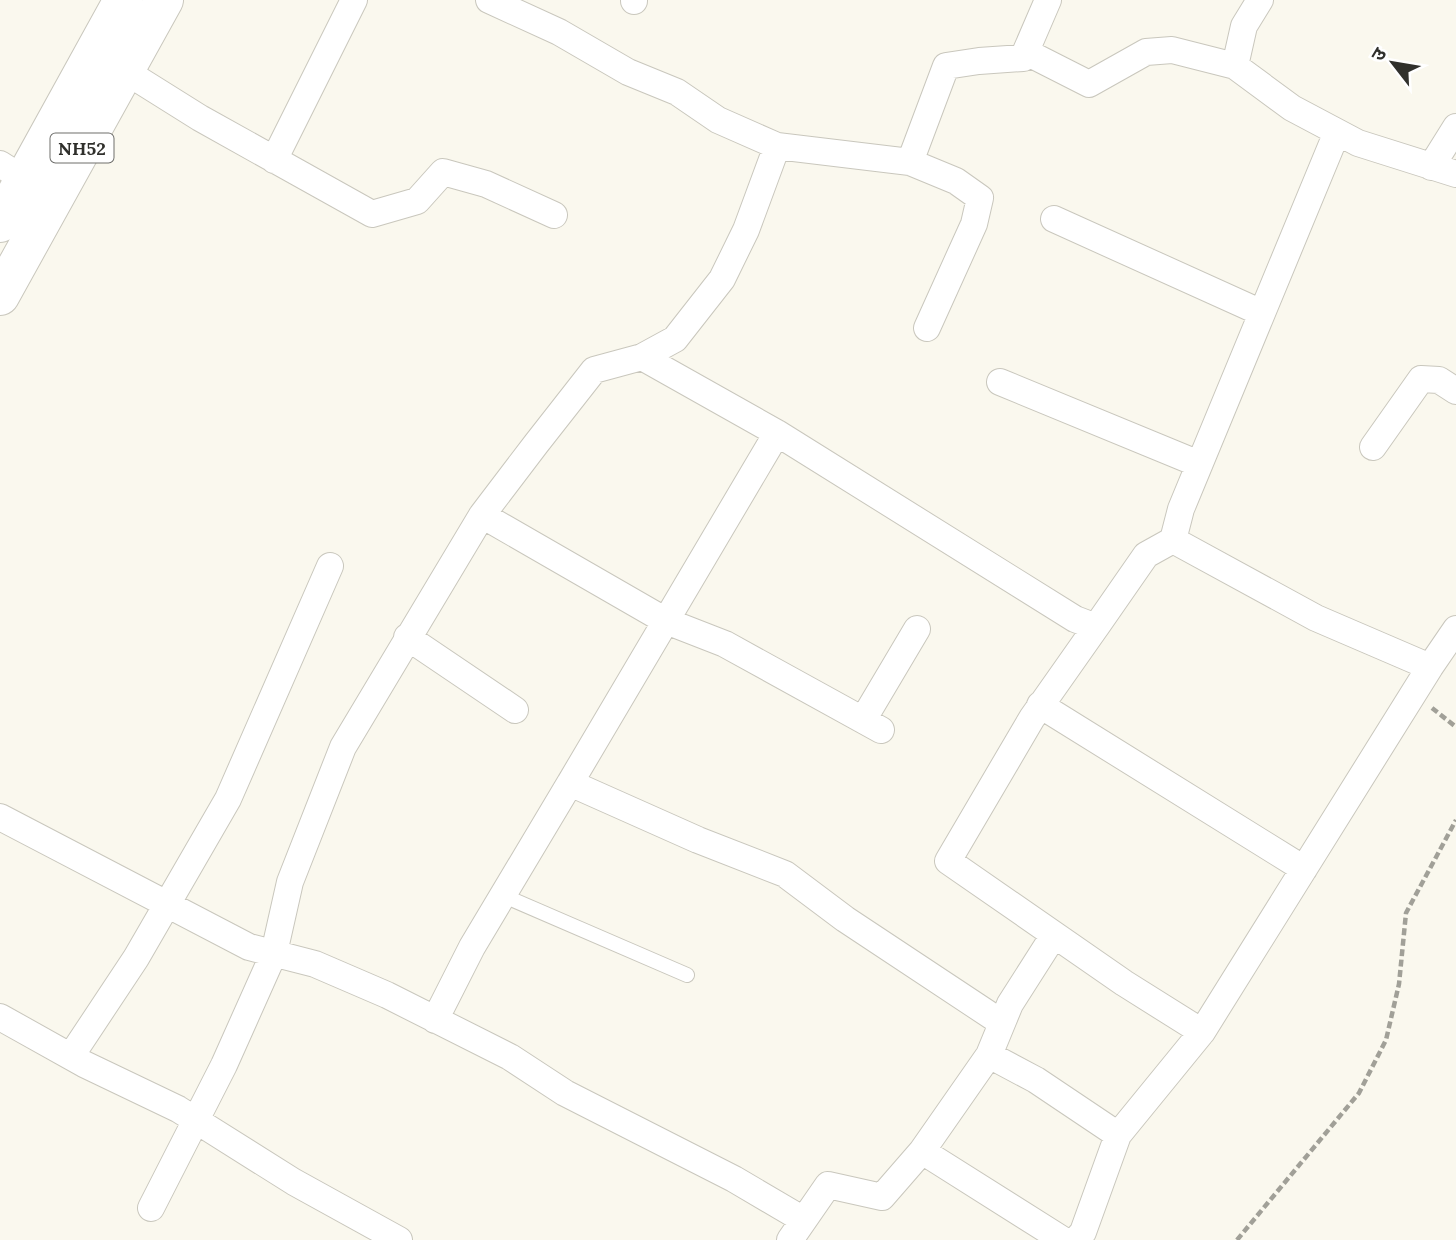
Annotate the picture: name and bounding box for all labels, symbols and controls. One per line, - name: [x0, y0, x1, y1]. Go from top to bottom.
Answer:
- north arrow: [1358, 28, 1428, 98]
- text: उ: [1365, 43, 1392, 65]
- road number: NH52: [50, 134, 114, 162]

